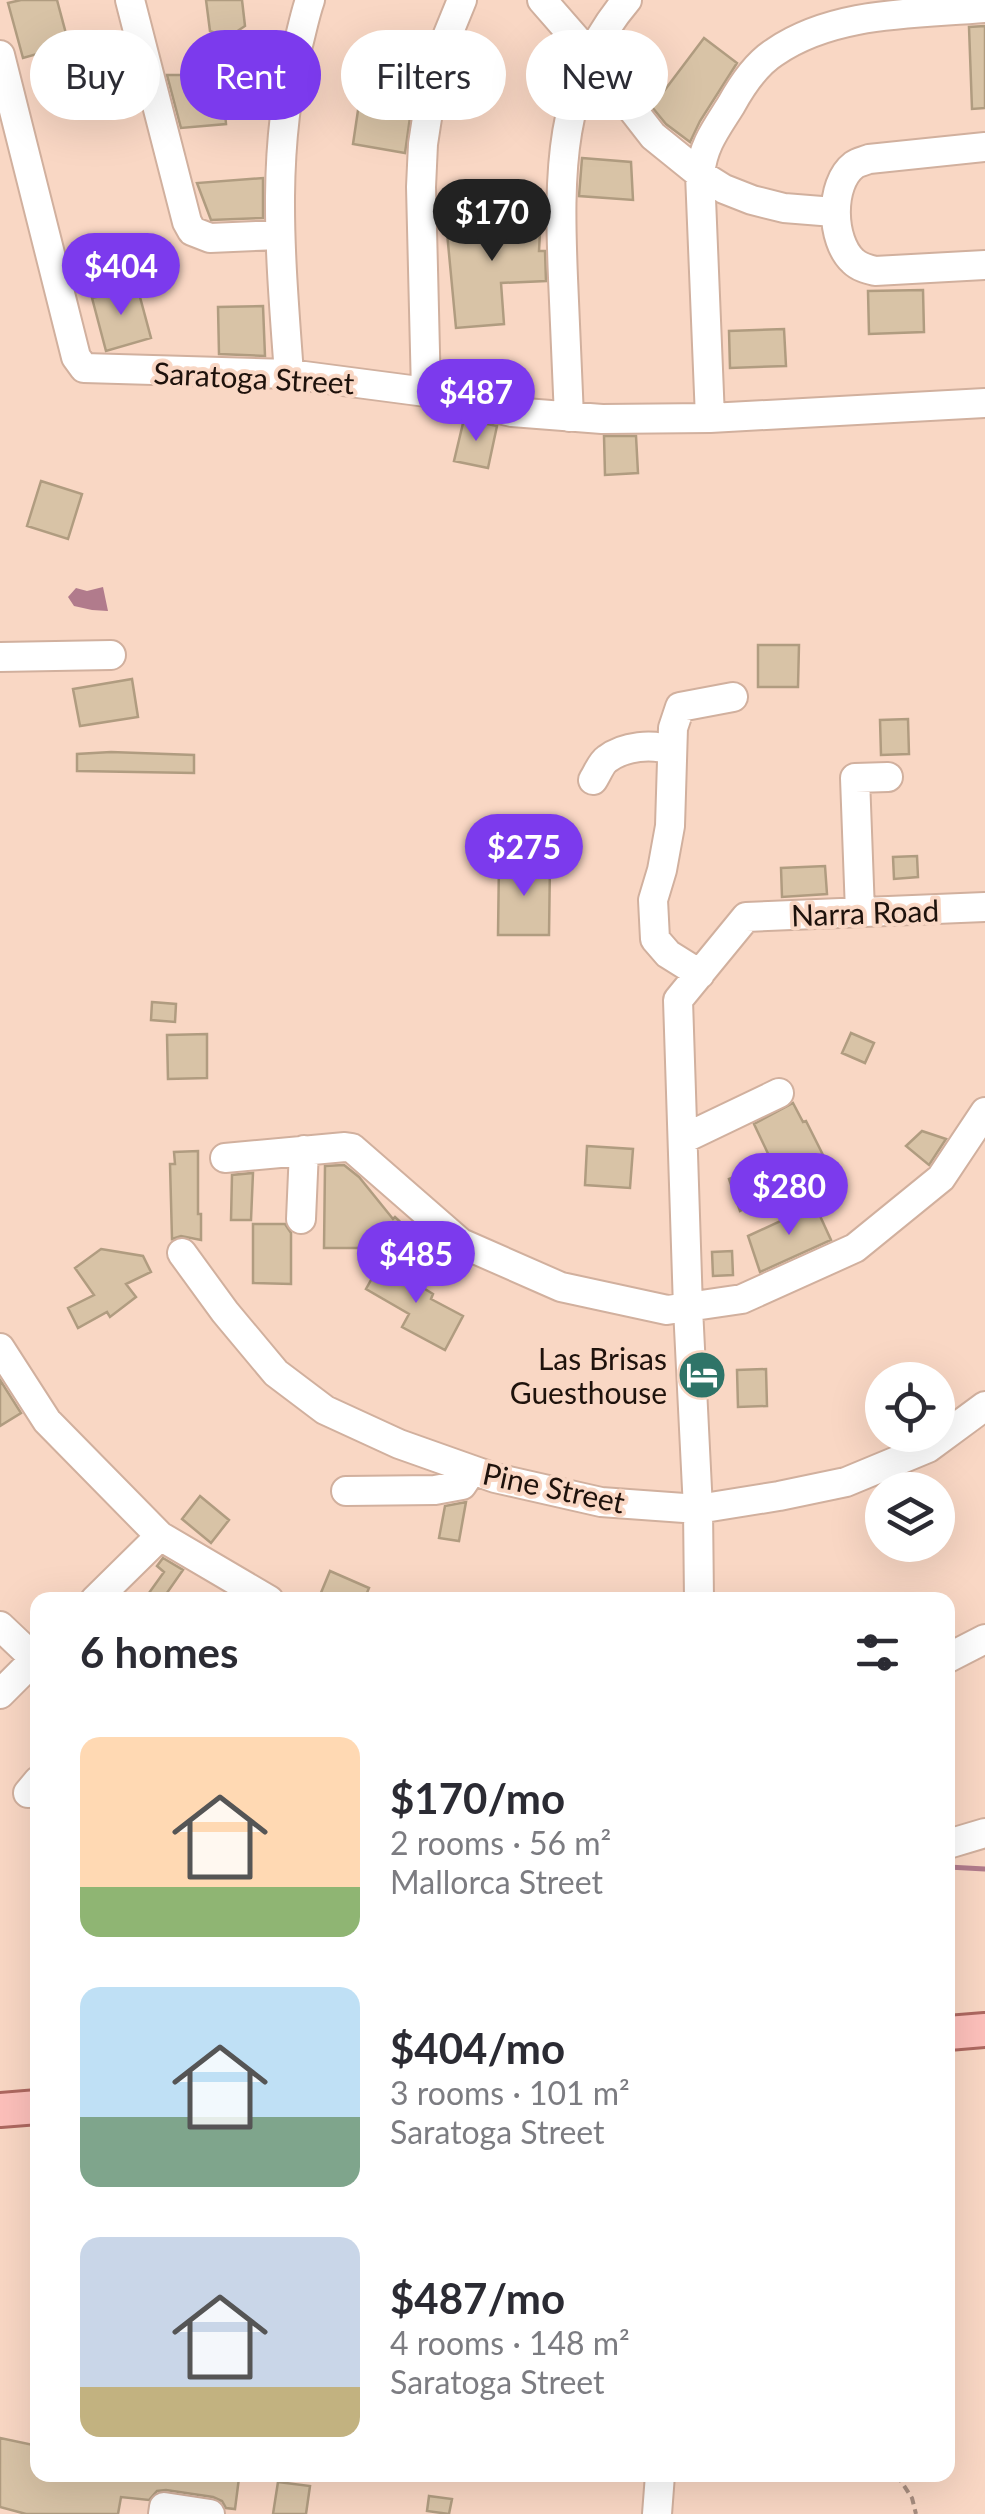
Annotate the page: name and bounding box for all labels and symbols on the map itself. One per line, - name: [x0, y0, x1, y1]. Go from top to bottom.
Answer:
- pin: $170: [433, 179, 551, 264]
- pin: $404: [62, 233, 180, 318]
- street label: Saratoga Street: [153, 354, 356, 400]
- pin: $487: [417, 359, 535, 444]
- pin: $275: [465, 814, 583, 899]
- street label: Narra Road: [790, 891, 940, 933]
- pin: $280: [730, 1153, 848, 1238]
- pin: $485: [357, 1221, 475, 1306]
- place label: Las Brisas Guesthouse: [510, 1340, 667, 1410]
- hotel icon: Las Brisas Guesthouse: [676, 1349, 728, 1401]
- street label: Pine Street: [480, 1454, 629, 1520]

